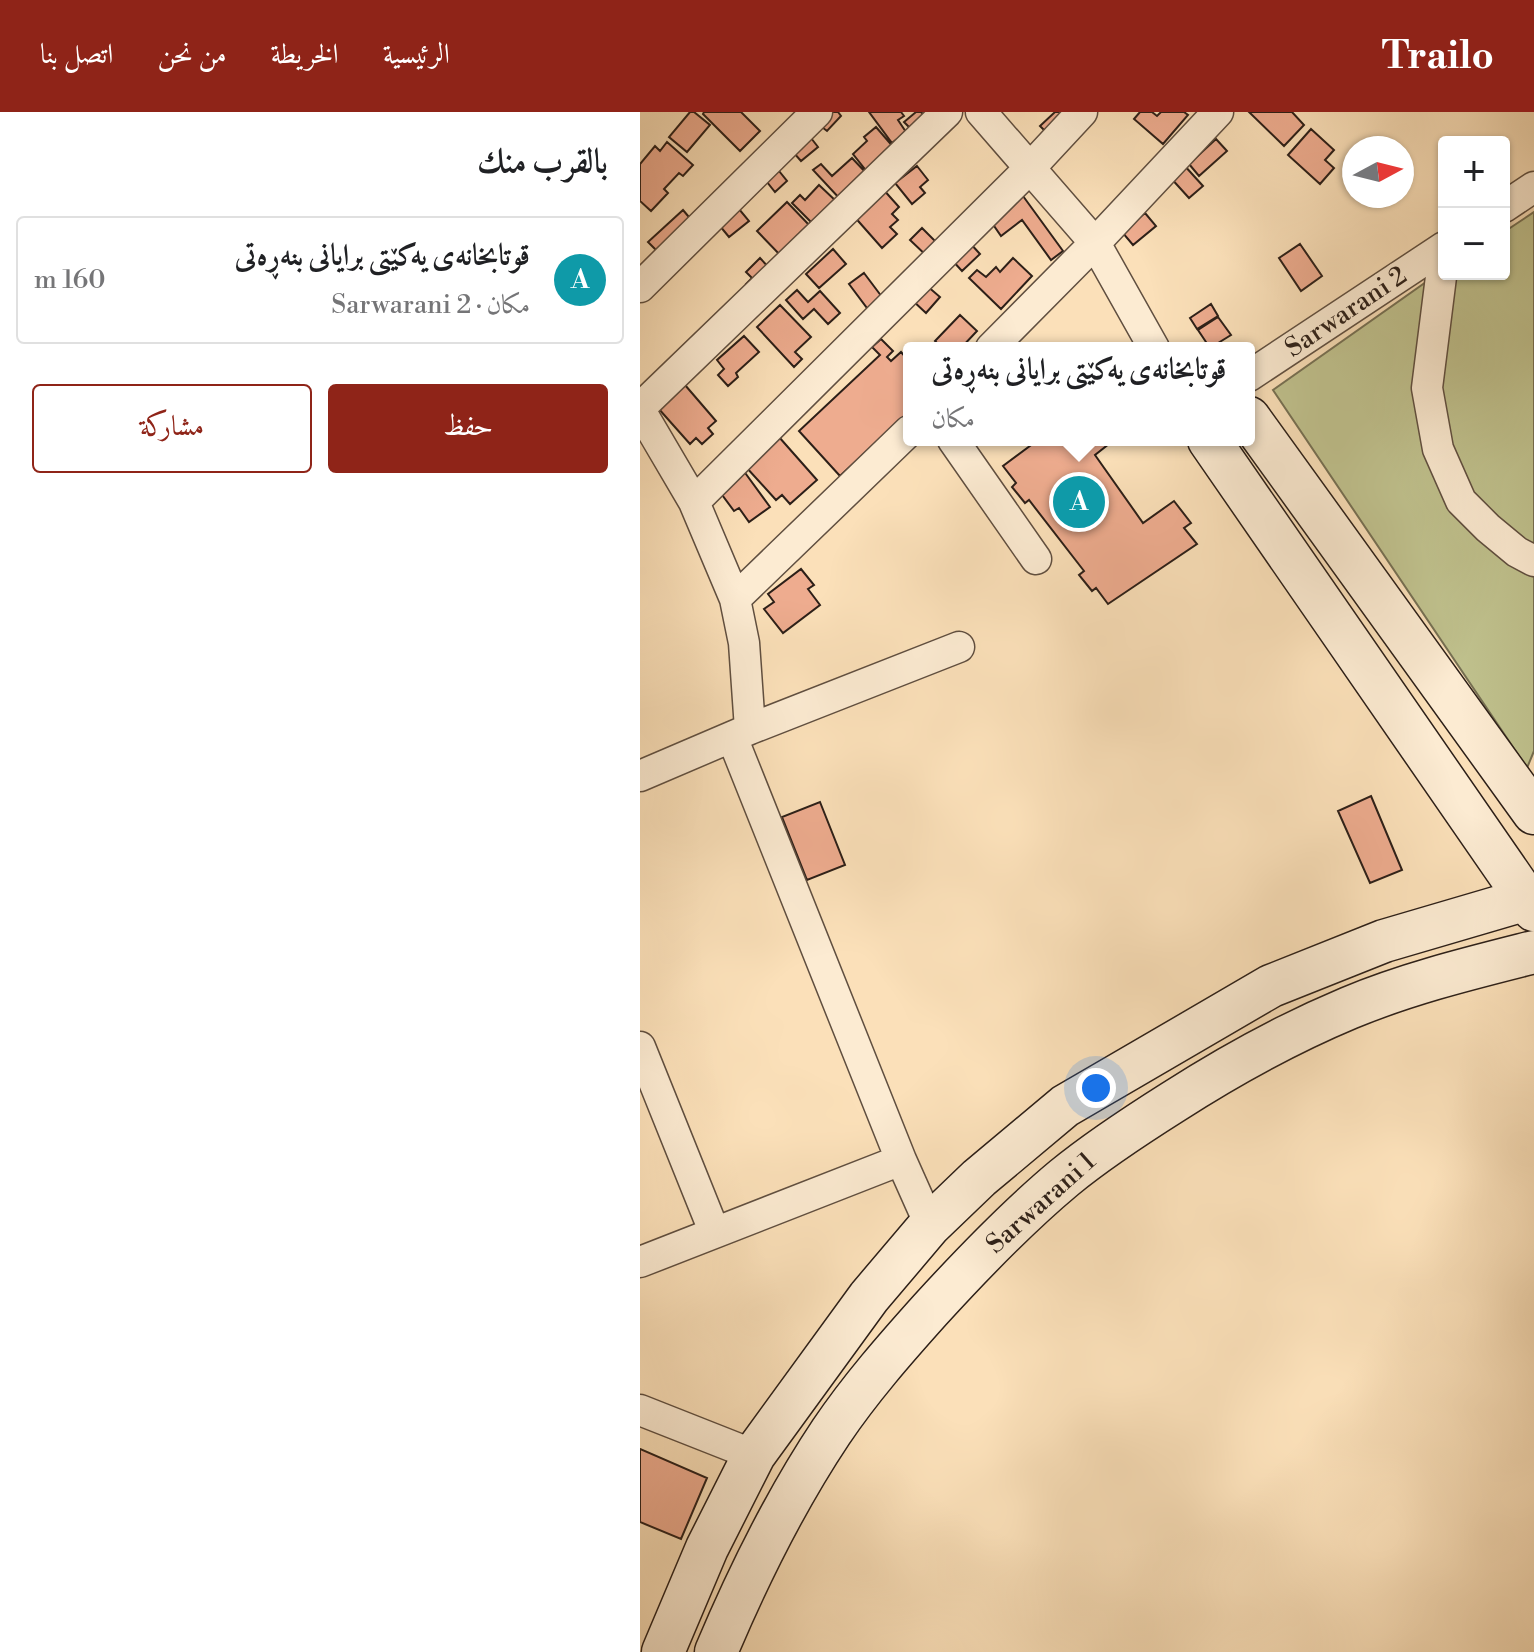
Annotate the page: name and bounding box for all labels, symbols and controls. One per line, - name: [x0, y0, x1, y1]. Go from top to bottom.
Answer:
- text: Trailo: [1382, 33, 1494, 80]
- text: اتصل بنا: [40, 37, 113, 72]
- text: من نحن: [157, 37, 227, 72]
- text: الخريطة: [271, 37, 339, 72]
- text: الرئيسية: [383, 37, 450, 72]
- north arrow: [1342, 136, 1414, 208]
- map controls: [1438, 136, 1510, 280]
- button: +: [1438, 136, 1510, 208]
- text: بالقرب منك: [477, 141, 608, 183]
- button: −: [1438, 208, 1510, 280]
- text: قوتابخانەی یەکێتی برایانی بنەڕەتی: [235, 237, 530, 275]
- street label: Sarwarani 2: [1279, 260, 1413, 364]
- text: 160 m: [34, 264, 105, 296]
- text: A: [571, 264, 589, 296]
- text: مكان · Sarwarani 2: [331, 289, 530, 321]
- popup: [903, 342, 1255, 446]
- text: قوتابخانەی یەکێتی برایانی بنەڕەتی: [931, 351, 1227, 389]
- button: مشاركة: [32, 384, 312, 473]
- button: حفظ: [328, 384, 608, 473]
- text: مكان: [931, 403, 975, 435]
- pin: A: [1053, 472, 1105, 532]
- your location: [1076, 1068, 1116, 1108]
- street label: Sarwarani 1: [980, 1145, 1102, 1261]

